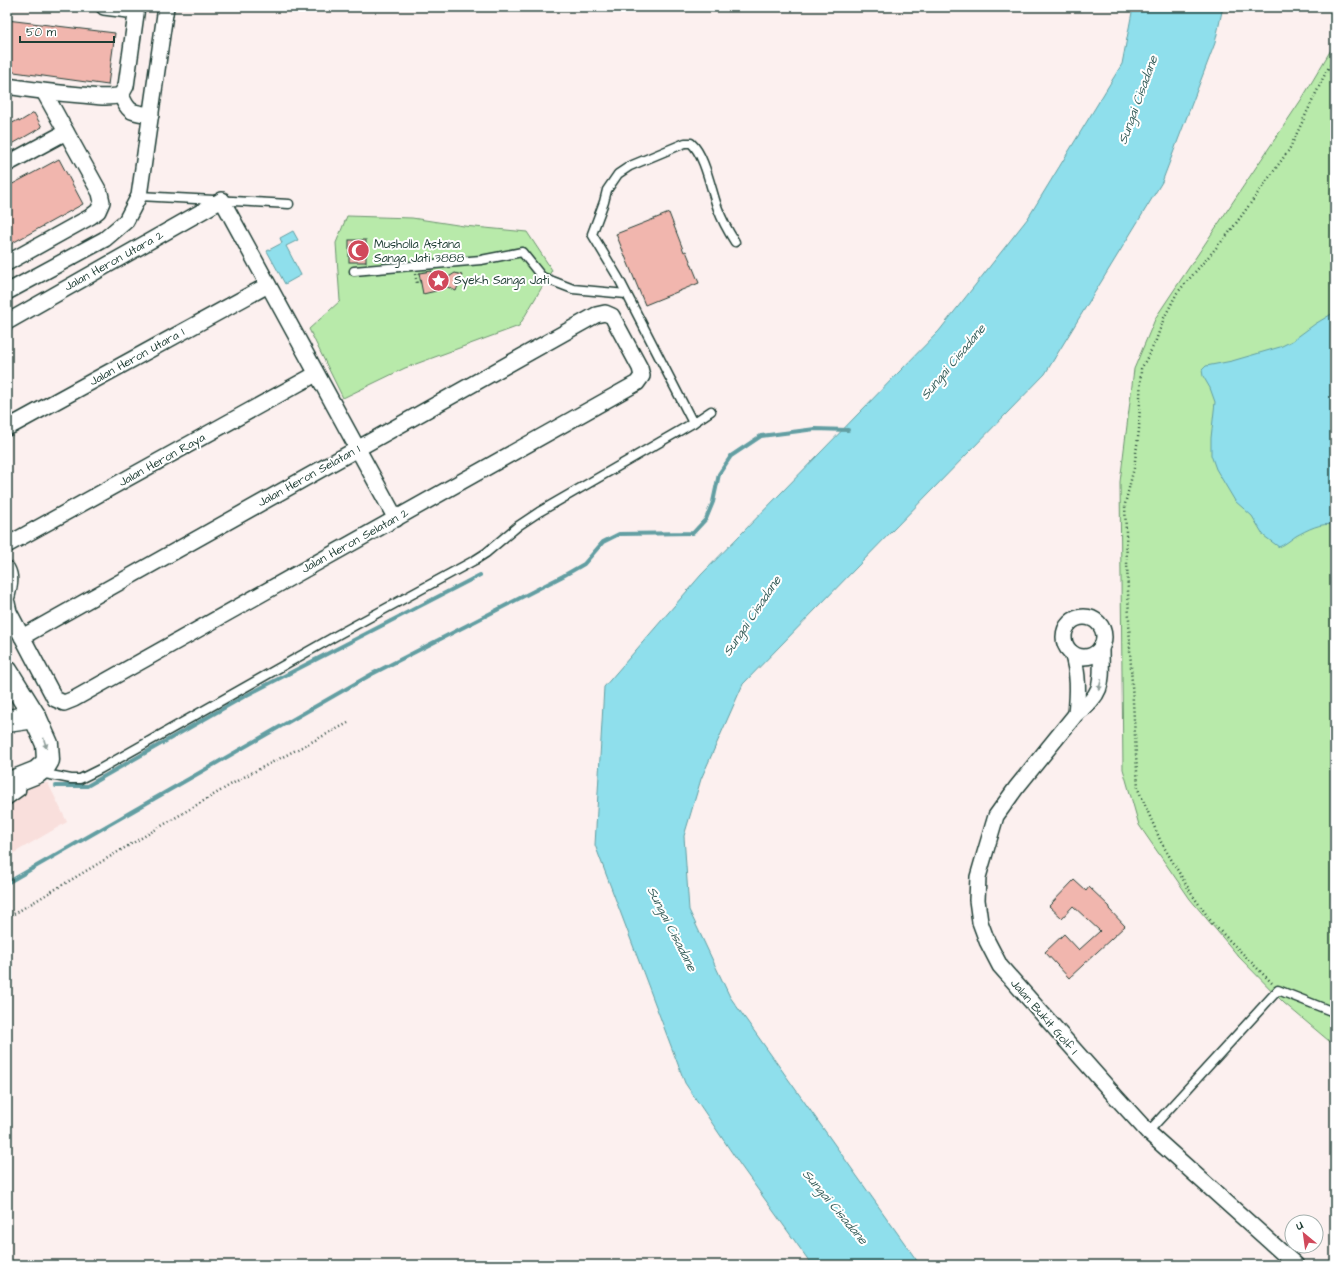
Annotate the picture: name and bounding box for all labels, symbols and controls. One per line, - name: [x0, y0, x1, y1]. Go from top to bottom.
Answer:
- scale bar: [20, 18, 114, 44]
- text: 50 m: [26, 24, 57, 41]
- water label: Sungai Cisadane: [1114, 52, 1164, 147]
- street label: Jalan Heron Utara 2: [61, 227, 167, 295]
- place label: Musholla Astana Sanga Jati 3888: [374, 236, 465, 268]
- mosque icon: Musholla Astana Sanga Jati 3888: [345, 238, 371, 264]
- place icon: Syekh Sanga Jati: [425, 267, 451, 293]
- place label: Syekh Sanga Jati: [454, 272, 549, 290]
- water label: Sungai Cisadane: [916, 320, 991, 404]
- street label: Jalan Heron Utara 1: [87, 324, 188, 390]
- street label: Jalan Heron Raya: [116, 429, 209, 492]
- street label: Jalan Heron Selatan 1: [255, 441, 364, 511]
- street label: Jalan Heron Selatan 2: [298, 504, 412, 578]
- water label: Sungai Cisadane: [719, 572, 787, 660]
- one-way arrow: [1096, 679, 1102, 691]
- one-way arrow: [42, 737, 48, 749]
- water label: Sungai Cisadane: [642, 883, 702, 976]
- street label: Jalan Bukit Golf I: [1006, 975, 1082, 1059]
- water label: Sungai Cisadane: [797, 1166, 872, 1250]
- north arrow: [1284, 1214, 1324, 1254]
- text: U: [1292, 1218, 1306, 1234]

